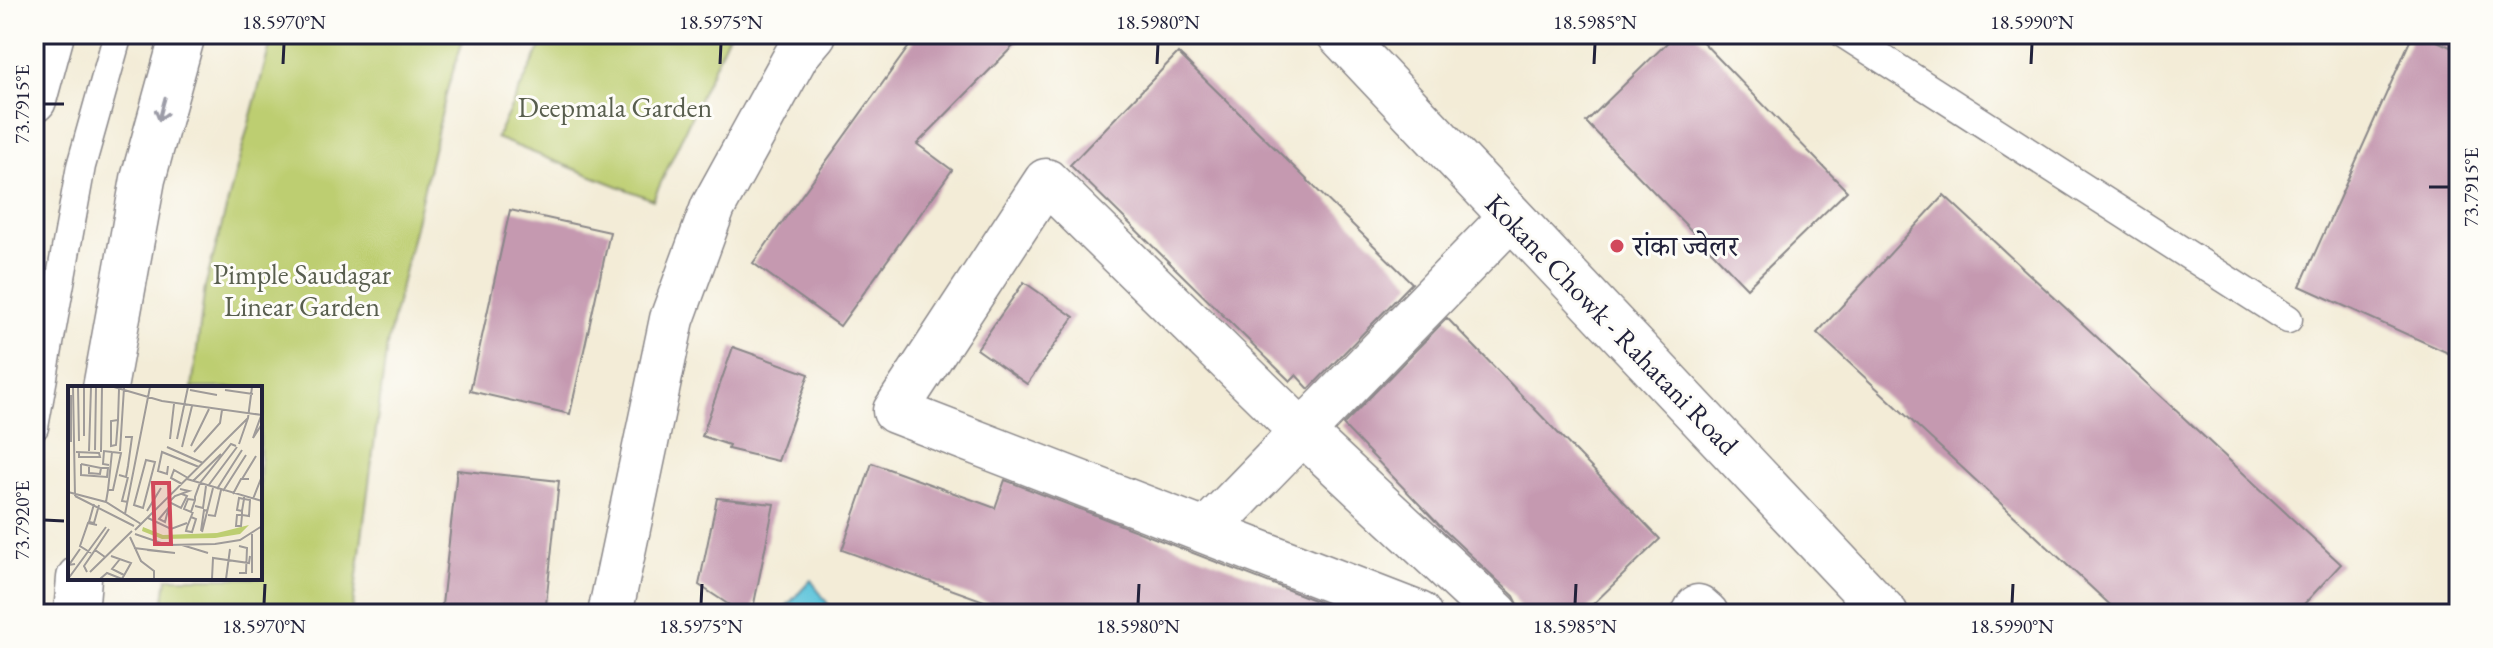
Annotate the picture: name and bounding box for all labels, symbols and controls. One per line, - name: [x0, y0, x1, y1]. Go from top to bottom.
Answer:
- text: 18.5970°N: [242, 9, 326, 35]
- text: 18.5975°N: [679, 9, 763, 35]
- text: 18.5980°N: [1116, 9, 1200, 35]
- text: 18.5985°N: [1553, 9, 1637, 35]
- text: 18.5990°N: [1990, 9, 2074, 35]
- text: 73.7915°E: [9, 64, 35, 144]
- park label: Deepmala Garden: [518, 89, 712, 125]
- one-way arrow: [154, 96, 169, 122]
- text: 73.7915°E: [2458, 147, 2484, 227]
- street label: Kokane Chowk - Rahatani Road: [1478, 186, 1747, 463]
- place label: रांका ज्वेलर: [1631, 228, 1739, 264]
- marker: रांका ज्वेलर: [1608, 237, 1626, 255]
- park label: Pimple Saudagar Linear Garden: [213, 256, 392, 324]
- inset map: [68, 386, 262, 580]
- text: 73.7920°E: [9, 480, 35, 560]
- text: 18.5970°N: [222, 613, 306, 639]
- text: 18.5975°N: [659, 613, 743, 639]
- text: 18.5980°N: [1096, 613, 1180, 639]
- text: 18.5985°N: [1533, 613, 1617, 639]
- text: 18.5990°N: [1970, 613, 2054, 639]

